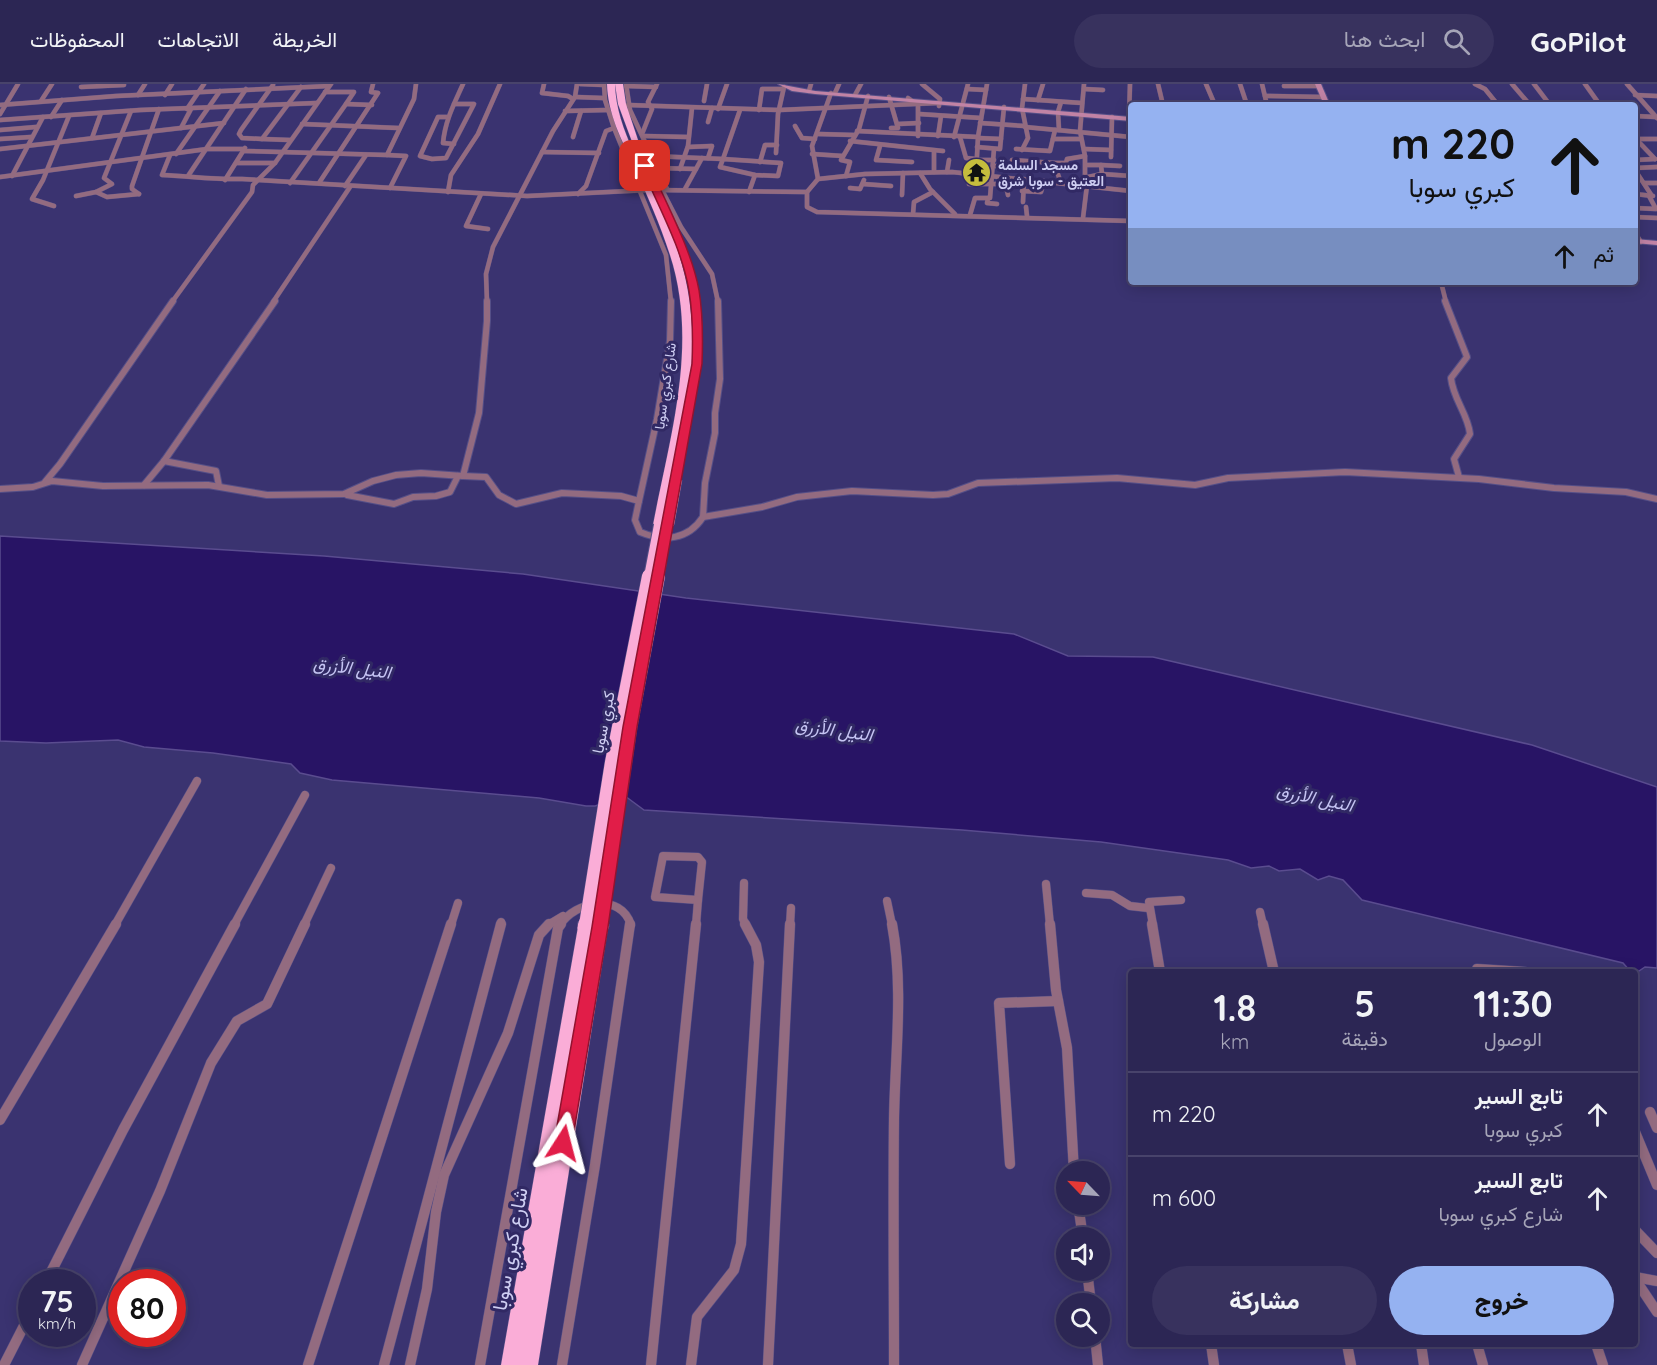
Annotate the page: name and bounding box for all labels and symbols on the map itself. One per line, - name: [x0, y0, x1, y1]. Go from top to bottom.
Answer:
- pin: [619, 140, 670, 191]
- place label: مسجد السلمة العتيق - سوبا شرق: [998, 156, 1104, 190]
- temple icon: مسجد السلمة العتيق - سوبا شرق: [961, 157, 993, 189]
- street label: شارع كبري سوبا: [650, 342, 683, 431]
- water label: النيل الأزرق: [312, 651, 394, 684]
- street label: كبري سوبا: [587, 689, 623, 756]
- water label: النيل الأزرق: [794, 713, 876, 747]
- water label: النيل الأزرق: [1275, 778, 1357, 817]
- position arrow: [531, 1111, 595, 1175]
- north arrow: [1056, 1161, 1110, 1215]
- street label: شارع كبري سوبا: [486, 1185, 538, 1313]
- speed limit sign: 80: [108, 1269, 186, 1347]

